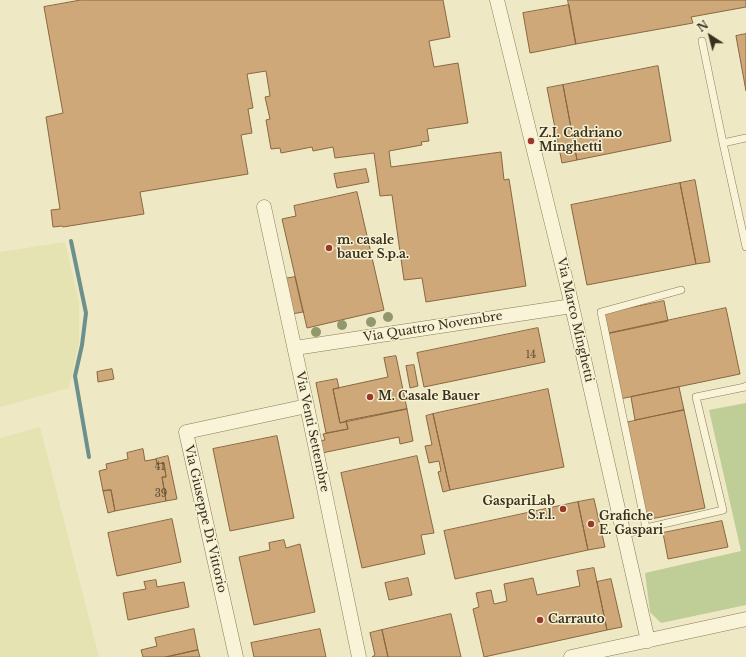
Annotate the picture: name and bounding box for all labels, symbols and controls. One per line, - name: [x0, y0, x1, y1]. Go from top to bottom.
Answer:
- north arrow: [690, 16, 730, 56]
- text: N: [695, 18, 711, 35]
- place label: Z.I. Cadriano Minghetti: [539, 127, 622, 155]
- marker: Z.I. Cadriano Minghetti: [526, 136, 536, 146]
- place label: m. casale bauer S.p.a.: [337, 234, 409, 262]
- marker: m. casale bauer S.p.a.: [324, 243, 334, 253]
- street label: Via Marco Minghetti: [554, 256, 596, 384]
- street label: Via Quattro Novembre: [362, 309, 504, 345]
- house number: 14: [526, 349, 536, 361]
- street label: Via Venti Settembre: [292, 370, 332, 494]
- place label: M. Casale Bauer: [378, 390, 480, 404]
- marker: M. Casale Bauer: [365, 392, 375, 402]
- street label: Via Giuseppe Di Vittorio: [181, 444, 229, 594]
- house number: 41: [155, 461, 165, 473]
- house number: 39: [155, 488, 167, 500]
- place label: GaspariLab S.r.l.: [482, 495, 555, 523]
- marker: GaspariLab S.r.l.: [558, 504, 568, 514]
- place label: Grafiche E. Gaspari: [599, 510, 663, 538]
- marker: Grafiche E. Gaspari: [586, 519, 596, 529]
- place label: Carrauto: [548, 613, 605, 627]
- marker: Carrauto: [535, 615, 545, 625]

